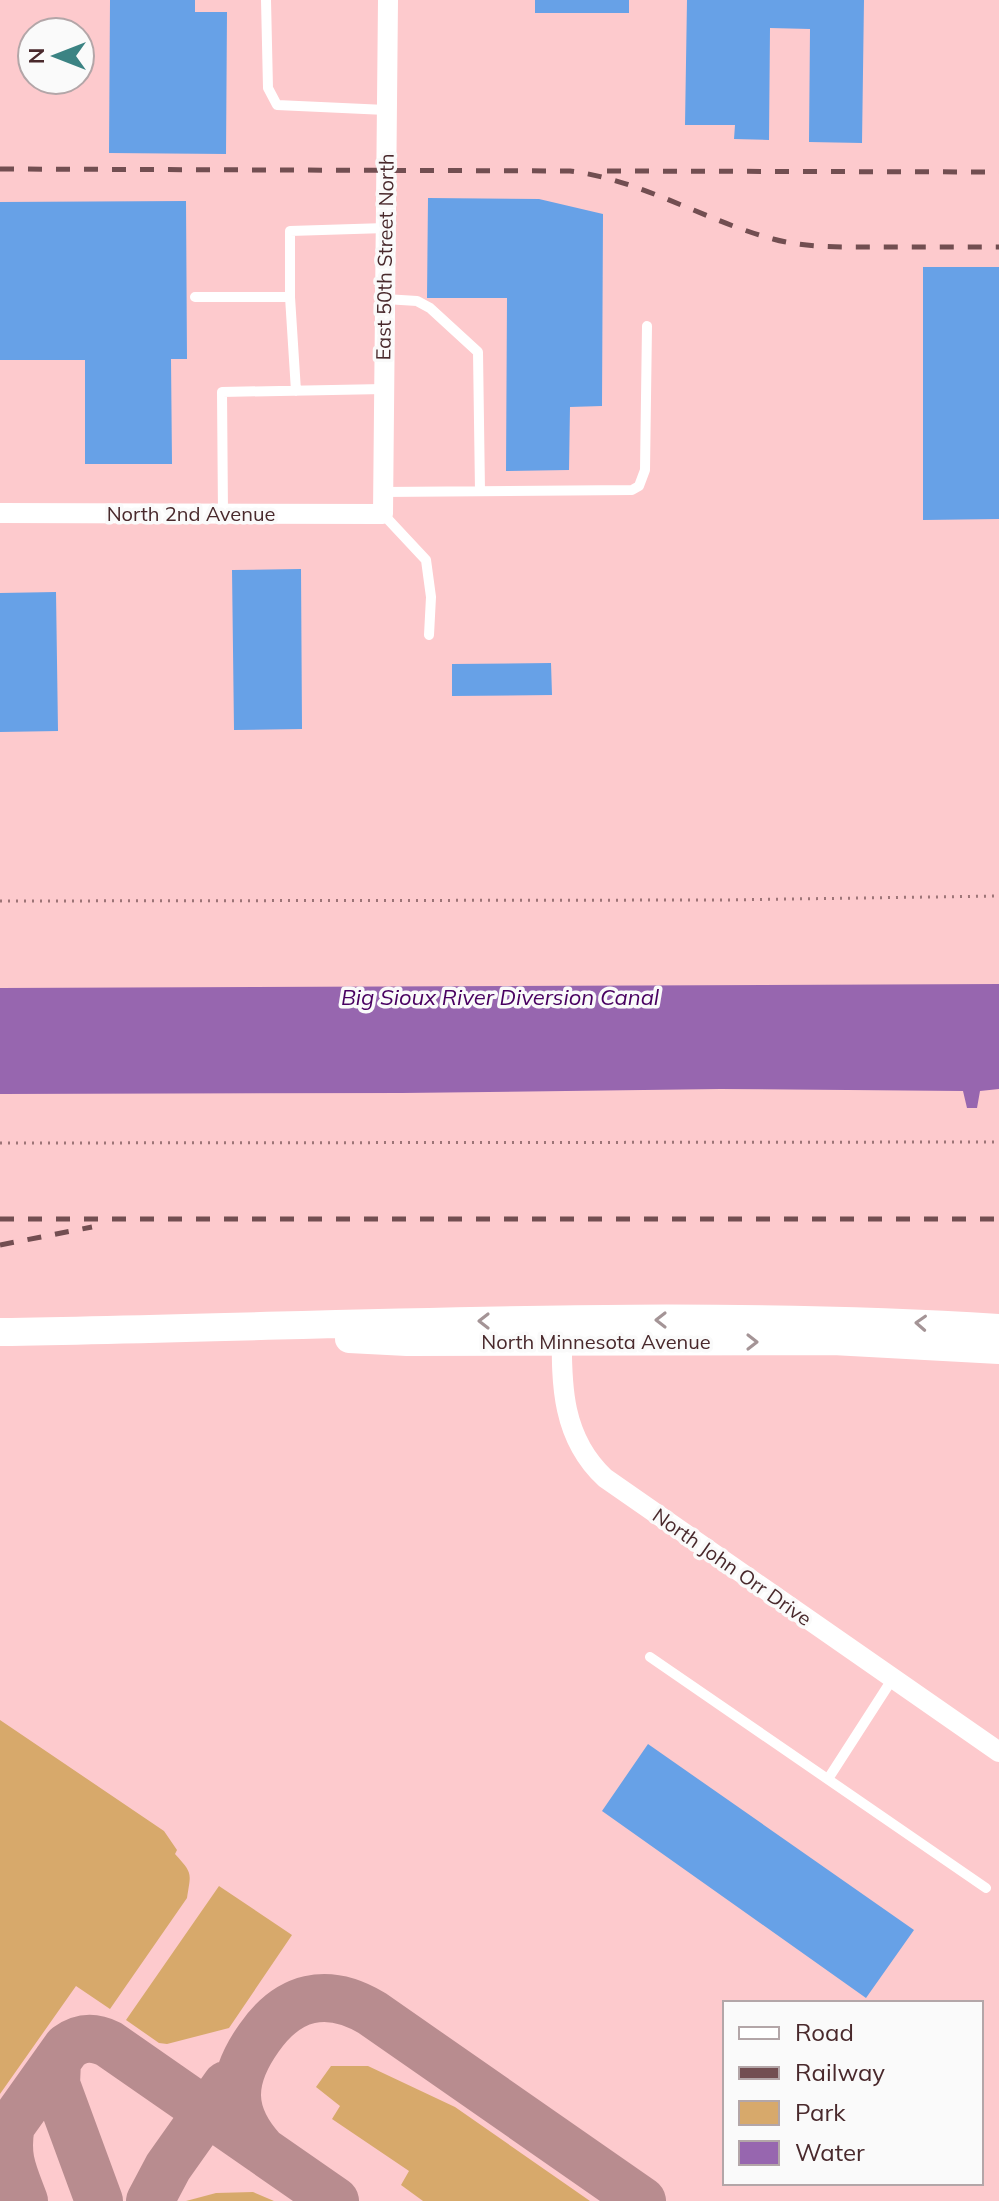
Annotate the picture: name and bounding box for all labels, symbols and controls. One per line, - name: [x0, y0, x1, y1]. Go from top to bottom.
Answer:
- north arrow: [16, 16, 96, 96]
- text: N: [22, 48, 50, 64]
- street label: East 50th Street North: [370, 153, 399, 361]
- street label: North 2nd Avenue: [107, 501, 275, 526]
- water label: Big Sioux River Diversion Canal: [341, 983, 660, 1011]
- one-way arrow: [654, 1311, 667, 1329]
- one-way arrow: [477, 1312, 490, 1329]
- one-way arrow: [914, 1315, 927, 1332]
- street label: North Minnesota Avenue: [481, 1329, 711, 1354]
- one-way arrow: [746, 1333, 759, 1351]
- street label: North John Orr Drive: [648, 1502, 817, 1631]
- legend: [723, 2001, 983, 2185]
- text: Road: [795, 2017, 854, 2047]
- text: Railway: [795, 2057, 885, 2087]
- text: Park: [795, 2097, 846, 2127]
- text: Water: [795, 2137, 865, 2167]

